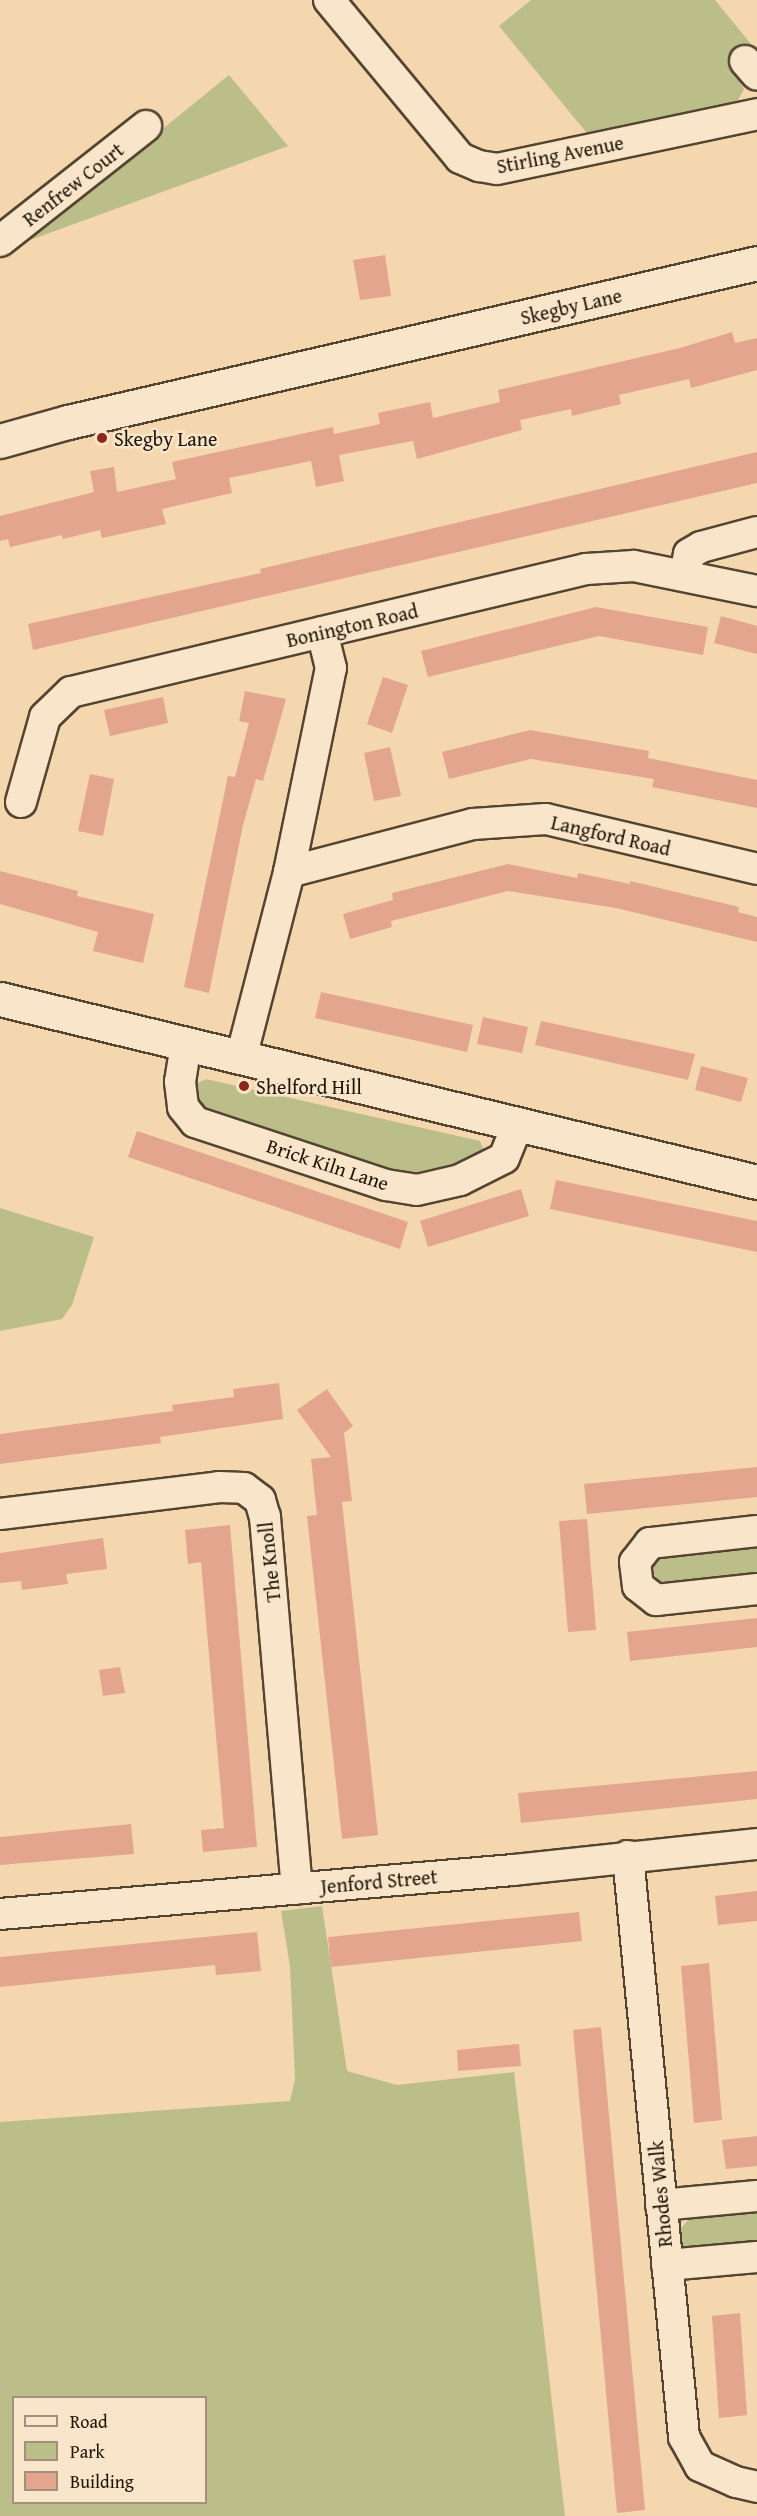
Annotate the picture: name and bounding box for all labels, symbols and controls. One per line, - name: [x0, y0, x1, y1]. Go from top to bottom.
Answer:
- street label: Stirling Avenue: [494, 130, 626, 178]
- street label: Renfrew Court: [18, 137, 128, 231]
- street label: Skegby Lane: [518, 283, 624, 329]
- place label: Skegby Lane: [114, 426, 217, 450]
- marker: Skegby Lane: [95, 431, 109, 445]
- street label: Bonington Road: [284, 598, 420, 652]
- street label: Langford Road: [549, 810, 673, 860]
- place label: Shelford Hill: [256, 1074, 362, 1098]
- marker: Shelford Hill: [237, 1079, 251, 1093]
- street label: Brick Kiln Lane: [264, 1133, 392, 1195]
- street label: The Knoll: [253, 1521, 285, 1603]
- street label: Jenford Street: [320, 1864, 438, 1898]
- street label: Rhodes Walk: [643, 2140, 677, 2248]
- legend: [12, 2396, 207, 2504]
- text: Road: [70, 2408, 108, 2435]
- text: Park: [70, 2438, 105, 2465]
- text: Building: [70, 2468, 134, 2495]

